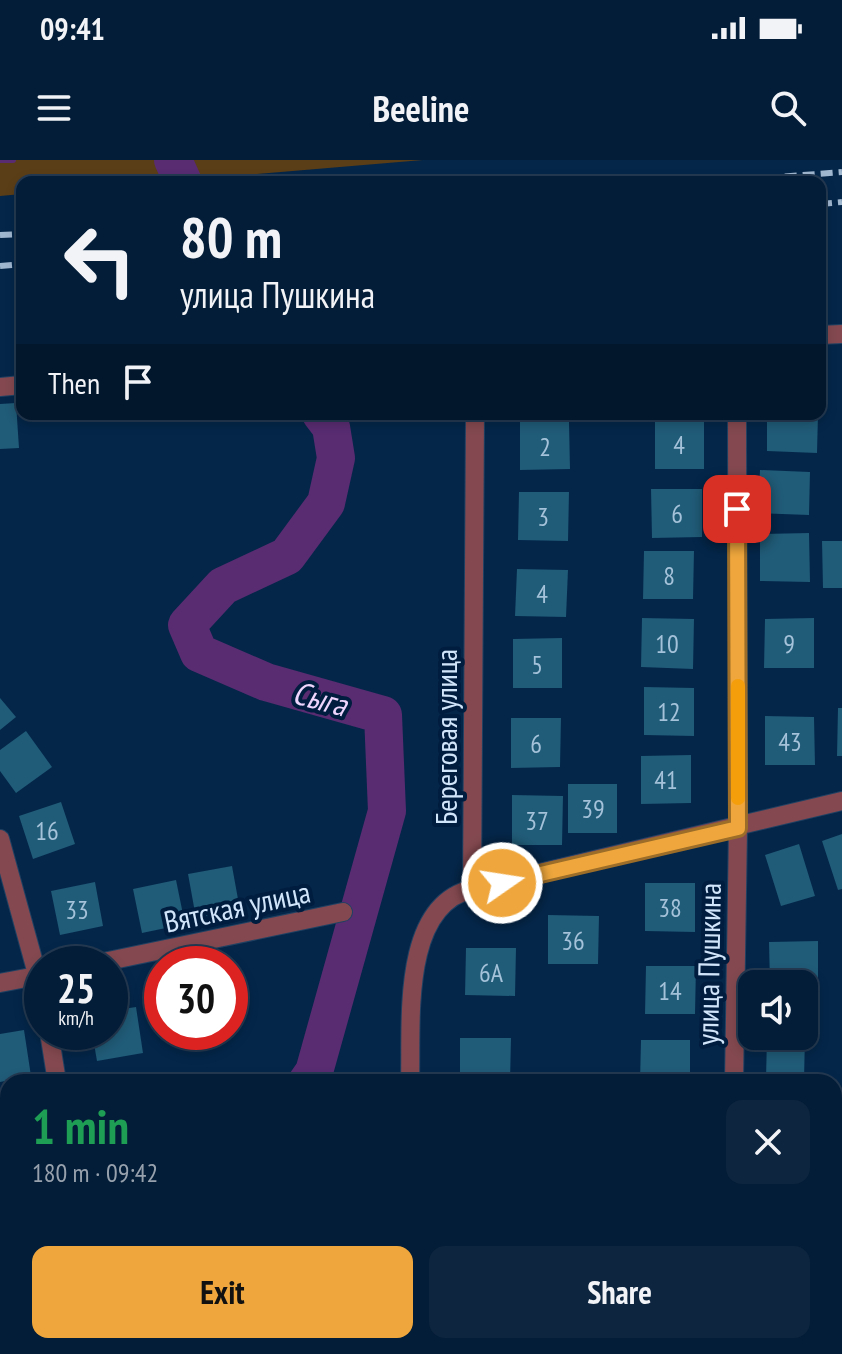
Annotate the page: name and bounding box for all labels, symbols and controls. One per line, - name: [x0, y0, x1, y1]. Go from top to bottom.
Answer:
- text: 09:41: [40, 9, 105, 48]
- text: Beeline: [373, 85, 469, 132]
- icon: menu: [32, 86, 76, 130]
- icon: search: [766, 86, 810, 130]
- text: 80 m: [180, 201, 282, 273]
- icon: left: [48, 208, 152, 312]
- text: улица Пушкина: [180, 271, 375, 318]
- icon: arrive: [116, 360, 160, 404]
- text: Then: [48, 363, 100, 402]
- house number: 4: [673, 428, 685, 461]
- house number: 2: [539, 430, 551, 463]
- pin: [703, 475, 771, 543]
- icon: arrive: [715, 487, 759, 531]
- house number: 6: [671, 497, 683, 530]
- house number: 3: [537, 500, 549, 533]
- house number: 8: [663, 559, 675, 592]
- house number: 4: [536, 577, 548, 610]
- house number: 10: [655, 627, 679, 660]
- house number: 9: [783, 627, 795, 660]
- house number: 5: [531, 648, 543, 681]
- street label: Береговая улица: [426, 649, 465, 825]
- water label: Сыга: [288, 671, 354, 726]
- house number: 12: [657, 695, 681, 728]
- house number: 43: [778, 725, 802, 758]
- house number: 6: [530, 727, 542, 760]
- house number: 41: [654, 763, 678, 796]
- house number: 39: [581, 792, 605, 825]
- house number: 37: [525, 804, 549, 837]
- house number: 16: [35, 814, 59, 847]
- position arrow: [460, 841, 544, 925]
- street label: Вятская улица: [160, 871, 314, 941]
- street label: улица Пушкина: [687, 882, 729, 1046]
- house number: 38: [658, 891, 682, 924]
- house number: 33: [65, 893, 89, 926]
- house number: 36: [561, 924, 585, 957]
- speed limit sign: 30: [144, 946, 248, 1050]
- house number: 6А: [479, 956, 504, 989]
- text: 25: [57, 962, 95, 1014]
- map controls: [738, 970, 818, 1050]
- button: sound: [738, 970, 818, 1050]
- house number: 14: [658, 974, 682, 1007]
- text: km/h: [58, 1005, 94, 1031]
- text: 1 min: [32, 1095, 129, 1157]
- button: close: [726, 1100, 810, 1184]
- text: 180 m · 09:42: [32, 1156, 158, 1189]
- button: Exit: [32, 1246, 413, 1338]
- button: Share: [429, 1246, 810, 1338]

